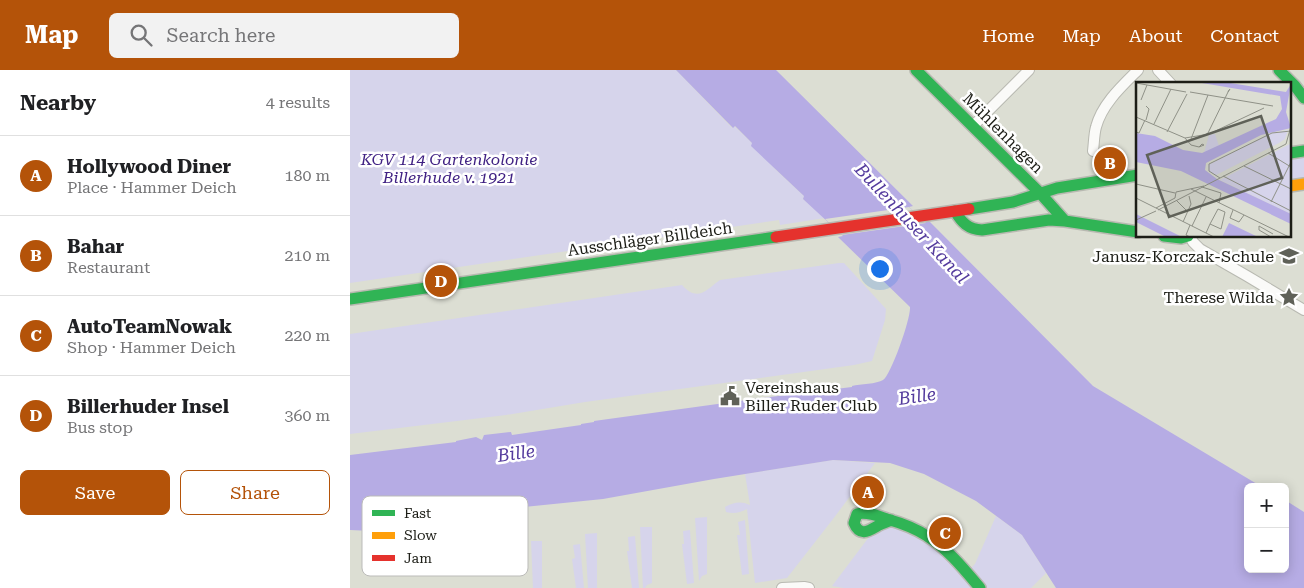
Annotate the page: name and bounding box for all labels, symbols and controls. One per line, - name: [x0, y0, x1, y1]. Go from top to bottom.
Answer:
- search box: [109, 13, 459, 58]
- text: Map: [25, 21, 79, 49]
- icon: search: [127, 21, 155, 49]
- text: Search here: [167, 24, 275, 47]
- text: Home: [982, 25, 1034, 46]
- text: Map: [1062, 25, 1101, 46]
- text: About: [1129, 25, 1182, 46]
- text: Contact: [1210, 25, 1279, 46]
- inset map: [1136, 82, 1292, 238]
- street label: Mühlenhagen: [959, 89, 1047, 177]
- text: Nearby: [20, 91, 96, 115]
- text: 4 results: [266, 93, 330, 112]
- pin: B: [1094, 144, 1126, 182]
- park label: KGV 114 Gartenkolonie Billerhude v. 1921: [360, 150, 537, 187]
- text: Hollywood Diner: [67, 155, 231, 178]
- water label: Bullenhuser Kanal: [850, 158, 973, 287]
- text: A: [30, 166, 42, 185]
- text: 180 m: [284, 166, 330, 185]
- text: Place · Hammer Deich: [67, 178, 237, 197]
- street label: Ausschläger Billdeich: [567, 218, 733, 260]
- text: Bahar: [67, 235, 124, 258]
- school or university icon: Janusz-Korczak-Schule: [1278, 245, 1300, 267]
- text: B: [30, 246, 42, 265]
- text: 210 m: [284, 246, 330, 265]
- place label: Janusz-Korczak-Schule: [1092, 247, 1274, 266]
- your location: [867, 256, 893, 282]
- text: Restaurant: [67, 258, 150, 277]
- pin: D: [425, 262, 457, 300]
- place icon: Therese Wilda: [1278, 286, 1300, 308]
- place label: Therese Wilda: [1163, 288, 1274, 307]
- text: AutoTeamNowak: [67, 315, 232, 338]
- text: C: [30, 326, 42, 345]
- text: 220 m: [284, 326, 330, 345]
- text: Shop · Hammer Deich: [67, 338, 236, 357]
- place label: Vereinshaus Biller Ruder Club: [745, 378, 877, 415]
- water label: Bille: [896, 383, 937, 409]
- public building icon: Vereinshaus Biller Ruder Club: [719, 385, 741, 407]
- text: Billerhuder Insel: [67, 395, 229, 418]
- text: D: [30, 406, 42, 425]
- text: 360 m: [284, 406, 330, 425]
- text: Bus stop: [67, 418, 133, 437]
- water label: Bille: [495, 440, 536, 466]
- button: Save: [20, 470, 170, 515]
- button: Share: [180, 470, 330, 515]
- pin: A: [852, 473, 884, 511]
- map controls: [1244, 483, 1289, 573]
- button: +: [1244, 483, 1289, 528]
- legend: [362, 496, 528, 576]
- text: Fast: [404, 505, 431, 521]
- pin: C: [929, 514, 961, 552]
- text: Slow: [404, 527, 437, 543]
- button: −: [1244, 528, 1289, 573]
- text: Jam: [404, 550, 432, 566]

